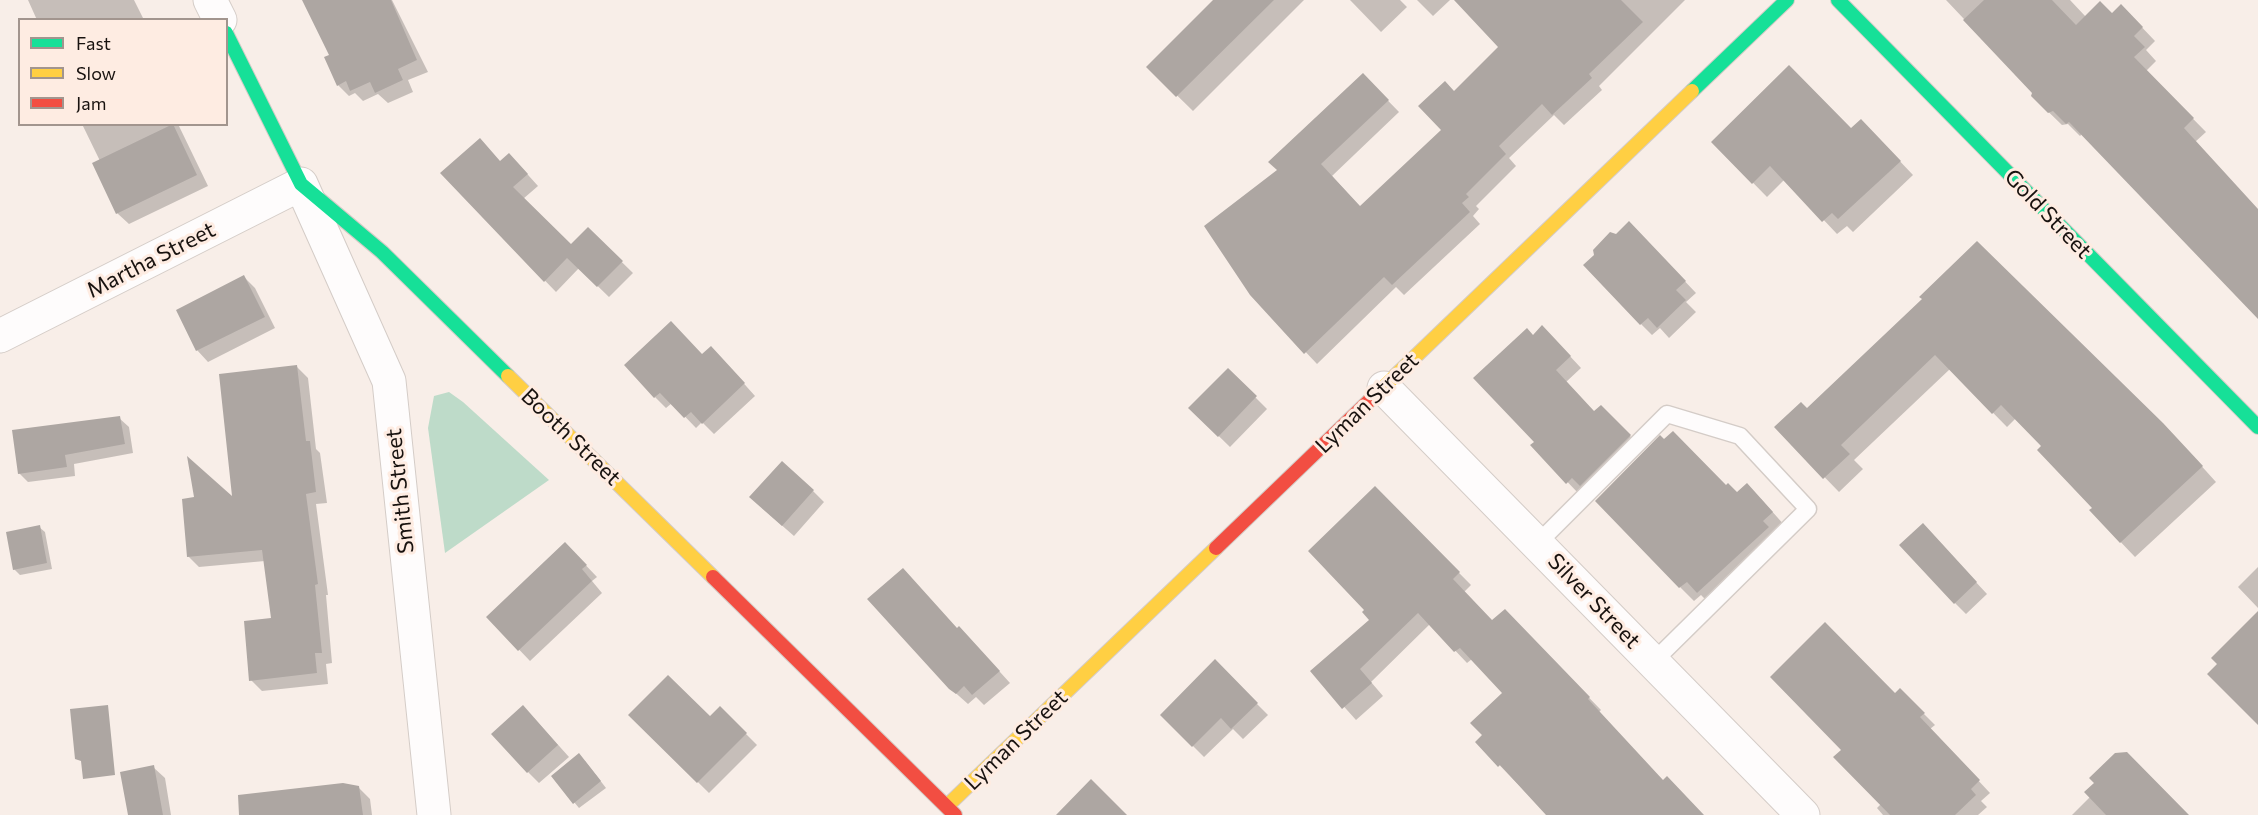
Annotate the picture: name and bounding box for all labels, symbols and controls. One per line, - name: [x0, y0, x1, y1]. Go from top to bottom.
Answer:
- legend: [18, 18, 228, 126]
- text: Fast: [76, 32, 111, 54]
- text: Slow: [76, 62, 116, 84]
- text: Jam: [76, 92, 106, 114]
- street label: Gold Street: [1999, 164, 2097, 264]
- street label: Martha Street: [82, 216, 220, 304]
- street label: Lyman Street: [1310, 347, 1424, 459]
- street label: Booth Street: [516, 383, 626, 491]
- street label: Smith Street: [380, 427, 420, 555]
- street label: Silver Street: [1542, 548, 1646, 654]
- street label: Lyman Street: [959, 684, 1073, 796]

